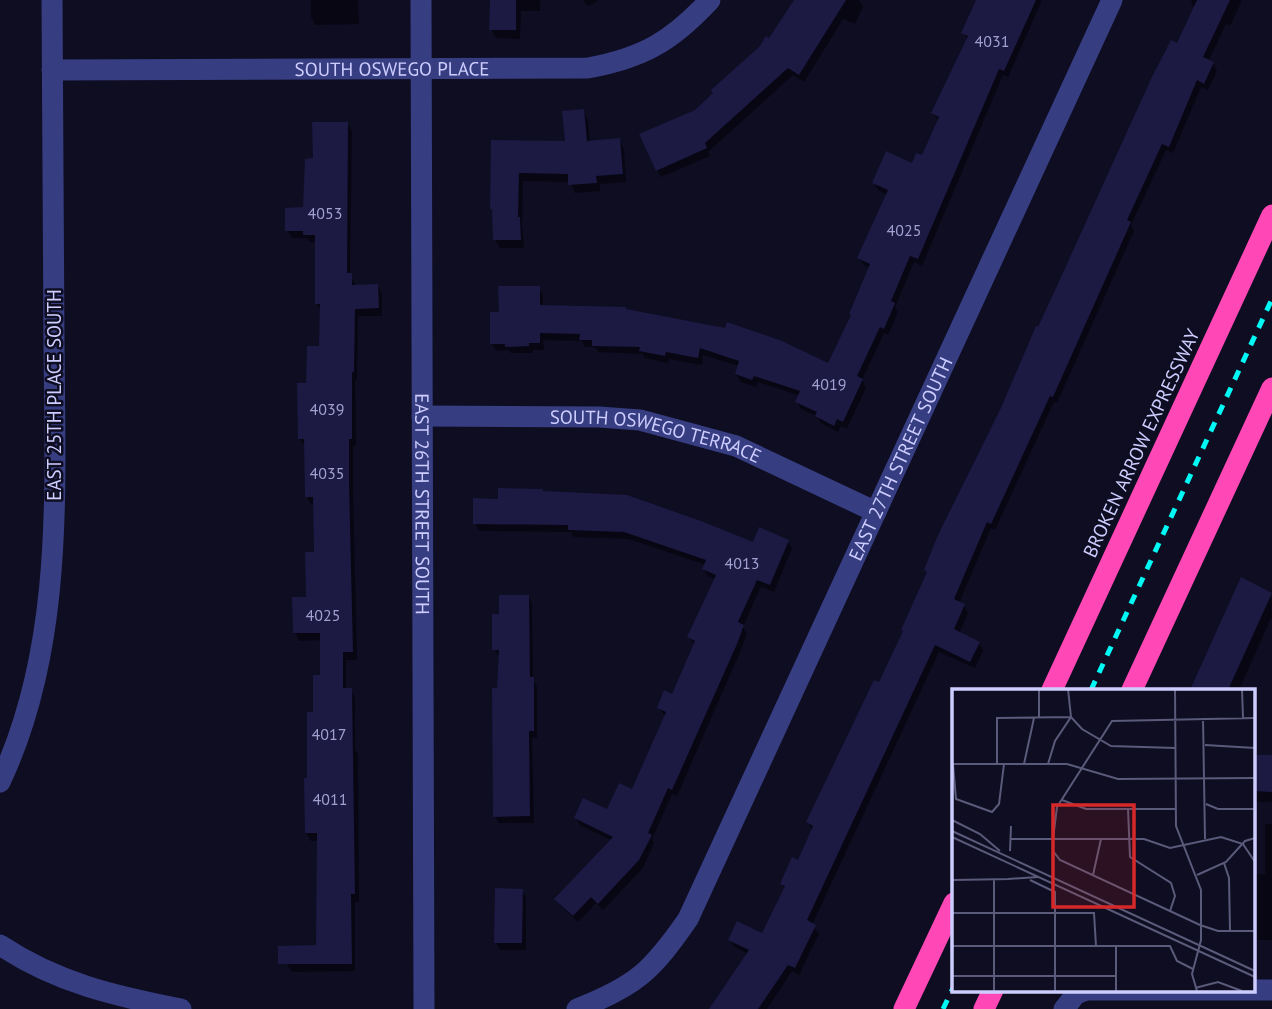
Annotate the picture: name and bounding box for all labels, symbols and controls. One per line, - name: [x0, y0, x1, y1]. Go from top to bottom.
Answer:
- house number: 4031: [975, 31, 1009, 51]
- street label: SOUTH OSWEGO PLACE: [295, 56, 489, 81]
- house number: 4053: [308, 203, 342, 223]
- house number: 4025: [887, 220, 921, 240]
- street label: EAST 25TH PLACE SOUTH: [42, 289, 66, 501]
- street label: BROKEN ARROW EXPRESSWAY: [1077, 325, 1205, 561]
- street label: EAST 27TH STREET SOUTH: [843, 353, 958, 564]
- house number: 4019: [812, 374, 846, 394]
- street label: EAST 26TH STREET SOUTH: [410, 393, 435, 615]
- house number: 4039: [310, 399, 344, 419]
- street label: SOUTH OSWEGO TERRACE: [550, 405, 765, 468]
- house number: 4035: [310, 463, 344, 483]
- house number: 4013: [725, 553, 759, 573]
- house number: 4025: [306, 605, 340, 625]
- inset map: [952, 689, 1254, 992]
- house number: 4017: [312, 724, 346, 744]
- house number: 4011: [313, 789, 347, 809]

